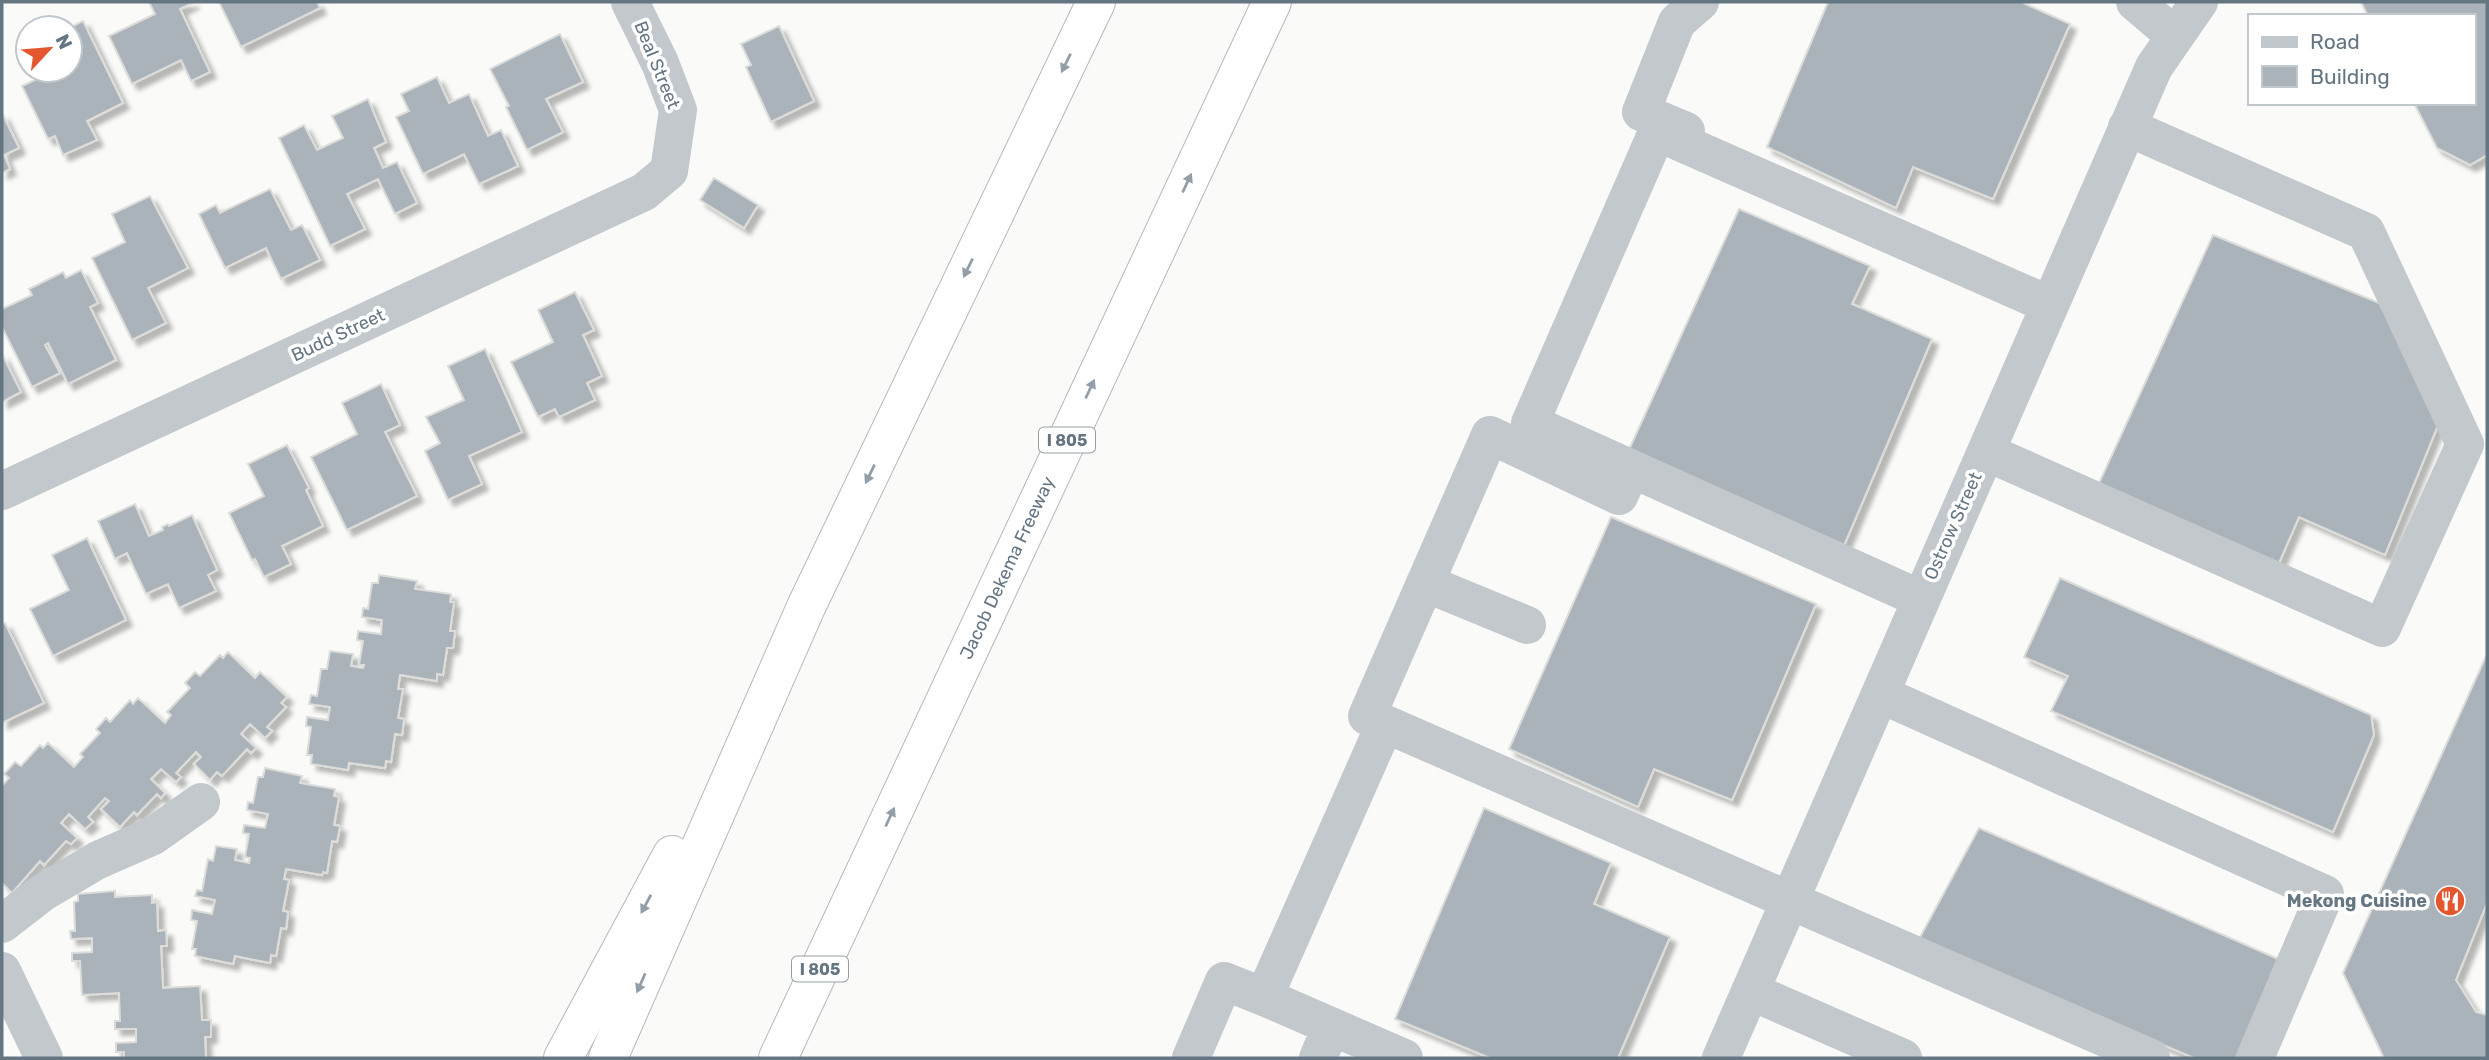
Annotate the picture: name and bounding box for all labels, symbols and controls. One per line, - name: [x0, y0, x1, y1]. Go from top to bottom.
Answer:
- north arrow: [14, 14, 84, 84]
- legend: [2248, 14, 2475, 105]
- street label: Beal Street: [629, 18, 685, 112]
- text: Road: [2310, 29, 2360, 54]
- text: N: [50, 31, 77, 53]
- one-way arrow: [1061, 53, 1072, 73]
- text: Building: [2310, 64, 2390, 89]
- one-way arrow: [1181, 173, 1193, 193]
- one-way arrow: [962, 258, 973, 279]
- street label: Budd Street: [288, 304, 388, 366]
- one-way arrow: [1085, 379, 1096, 399]
- road number: I 805: [1039, 428, 1095, 452]
- one-way arrow: [864, 464, 876, 484]
- street label: Ostrow Street: [1919, 469, 1987, 583]
- street label: Jacob Dekema Freeway: [955, 473, 1059, 663]
- one-way arrow: [884, 807, 896, 827]
- restaurant icon: Mekong Cuisine: [2433, 884, 2467, 918]
- place label: Mekong Cuisine: [2287, 890, 2427, 912]
- one-way arrow: [640, 894, 652, 914]
- road number: I 805: [792, 956, 848, 981]
- one-way arrow: [635, 973, 647, 993]

